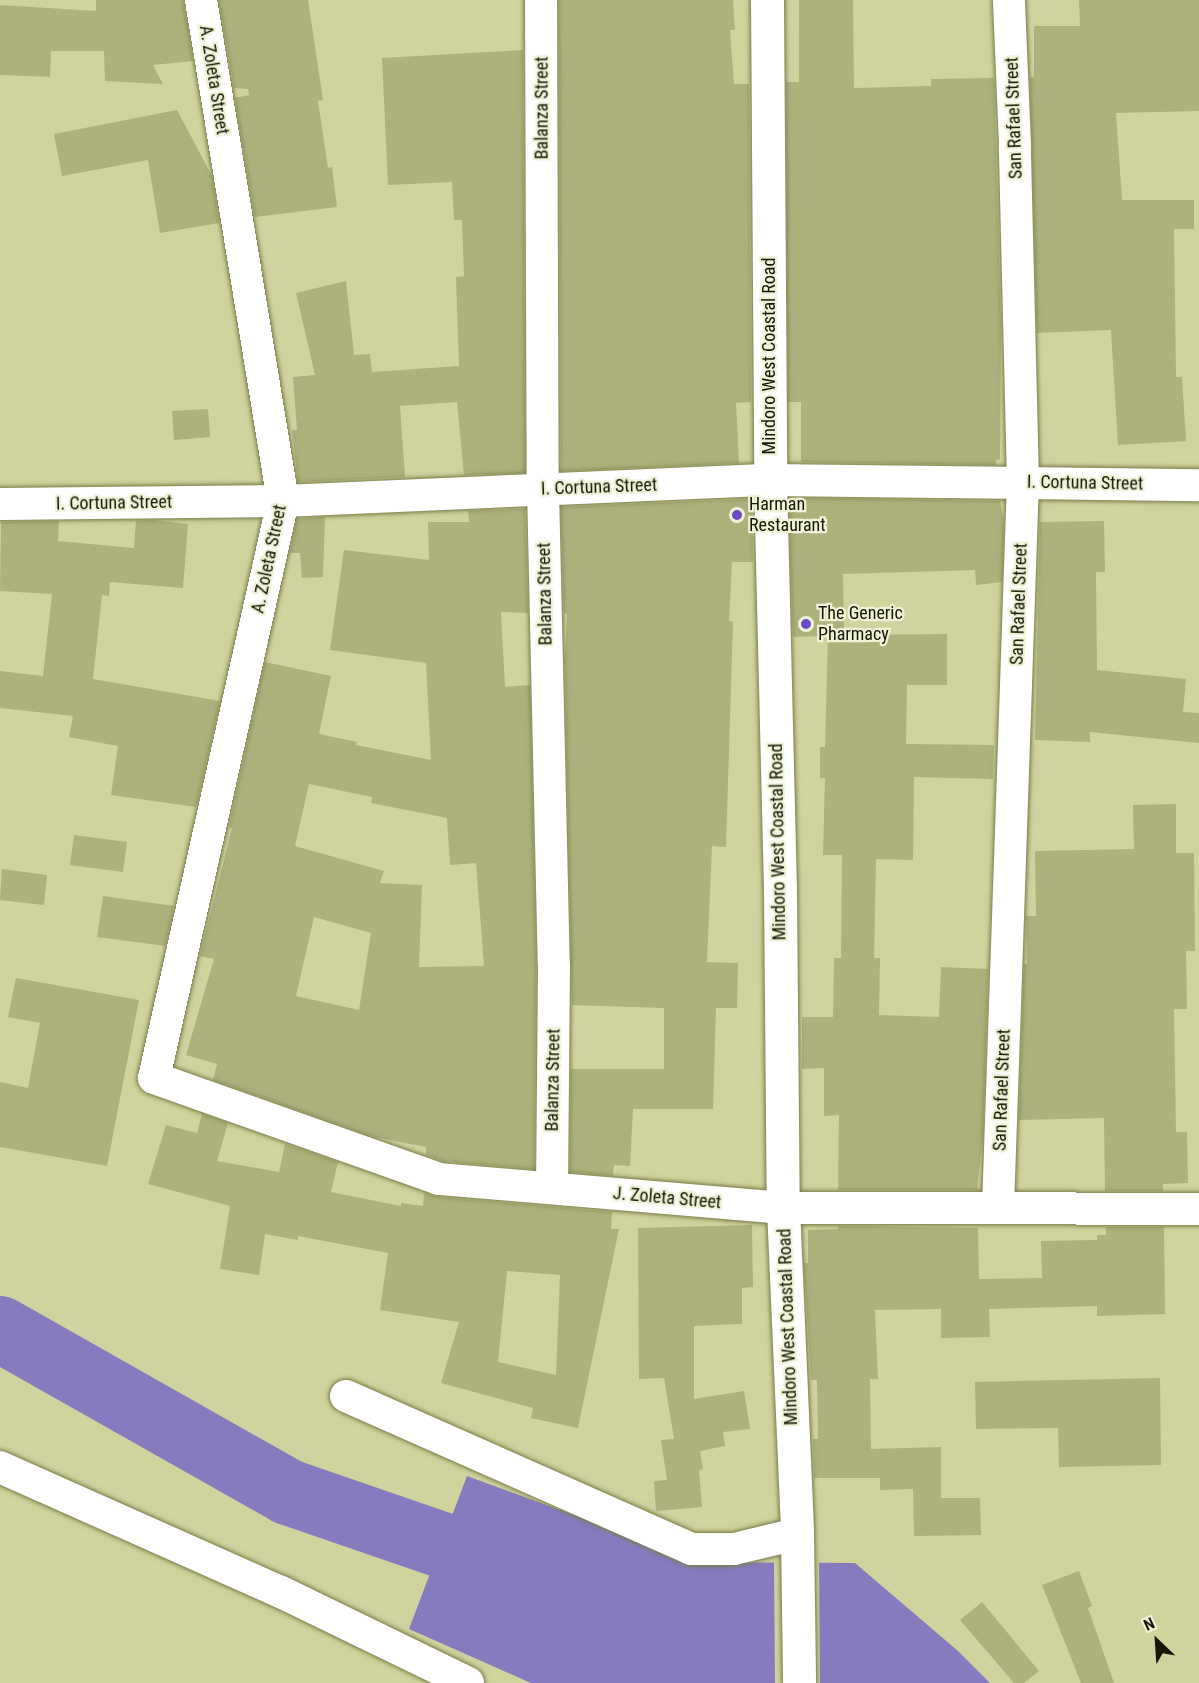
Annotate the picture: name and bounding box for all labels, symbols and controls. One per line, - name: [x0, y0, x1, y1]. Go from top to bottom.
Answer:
- street label: A. Zoleta Street: [195, 24, 233, 136]
- street label: Balanza Street: [531, 57, 553, 159]
- street label: San Rafael Street: [1001, 57, 1027, 179]
- street label: Mindoro West Coastal Road: [758, 258, 780, 454]
- street label: I. Cortuna Street: [1027, 471, 1143, 495]
- street label: I. Cortuna Street: [541, 474, 657, 500]
- street label: I. Cortuna Street: [56, 491, 172, 515]
- place label: Harman Restaurant: [749, 494, 826, 536]
- street label: A. Zoleta Street: [247, 503, 291, 615]
- marker: Harman Restaurant: [730, 508, 744, 522]
- street label: Balanza Street: [533, 542, 557, 646]
- street label: San Rafael Street: [1006, 543, 1032, 665]
- place label: The Generic Pharmacy: [818, 603, 903, 646]
- marker: The Generic Pharmacy: [799, 617, 813, 631]
- street label: Mindoro West Coastal Road: [765, 743, 791, 941]
- street label: Balanza Street: [541, 1028, 565, 1132]
- street label: San Rafael Street: [989, 1029, 1015, 1151]
- street label: J. Zoleta Street: [612, 1183, 722, 1213]
- street label: Mindoro West Coastal Road: [774, 1228, 802, 1426]
- north arrow: [1127, 1611, 1187, 1671]
- text: N: [1141, 1614, 1158, 1635]

